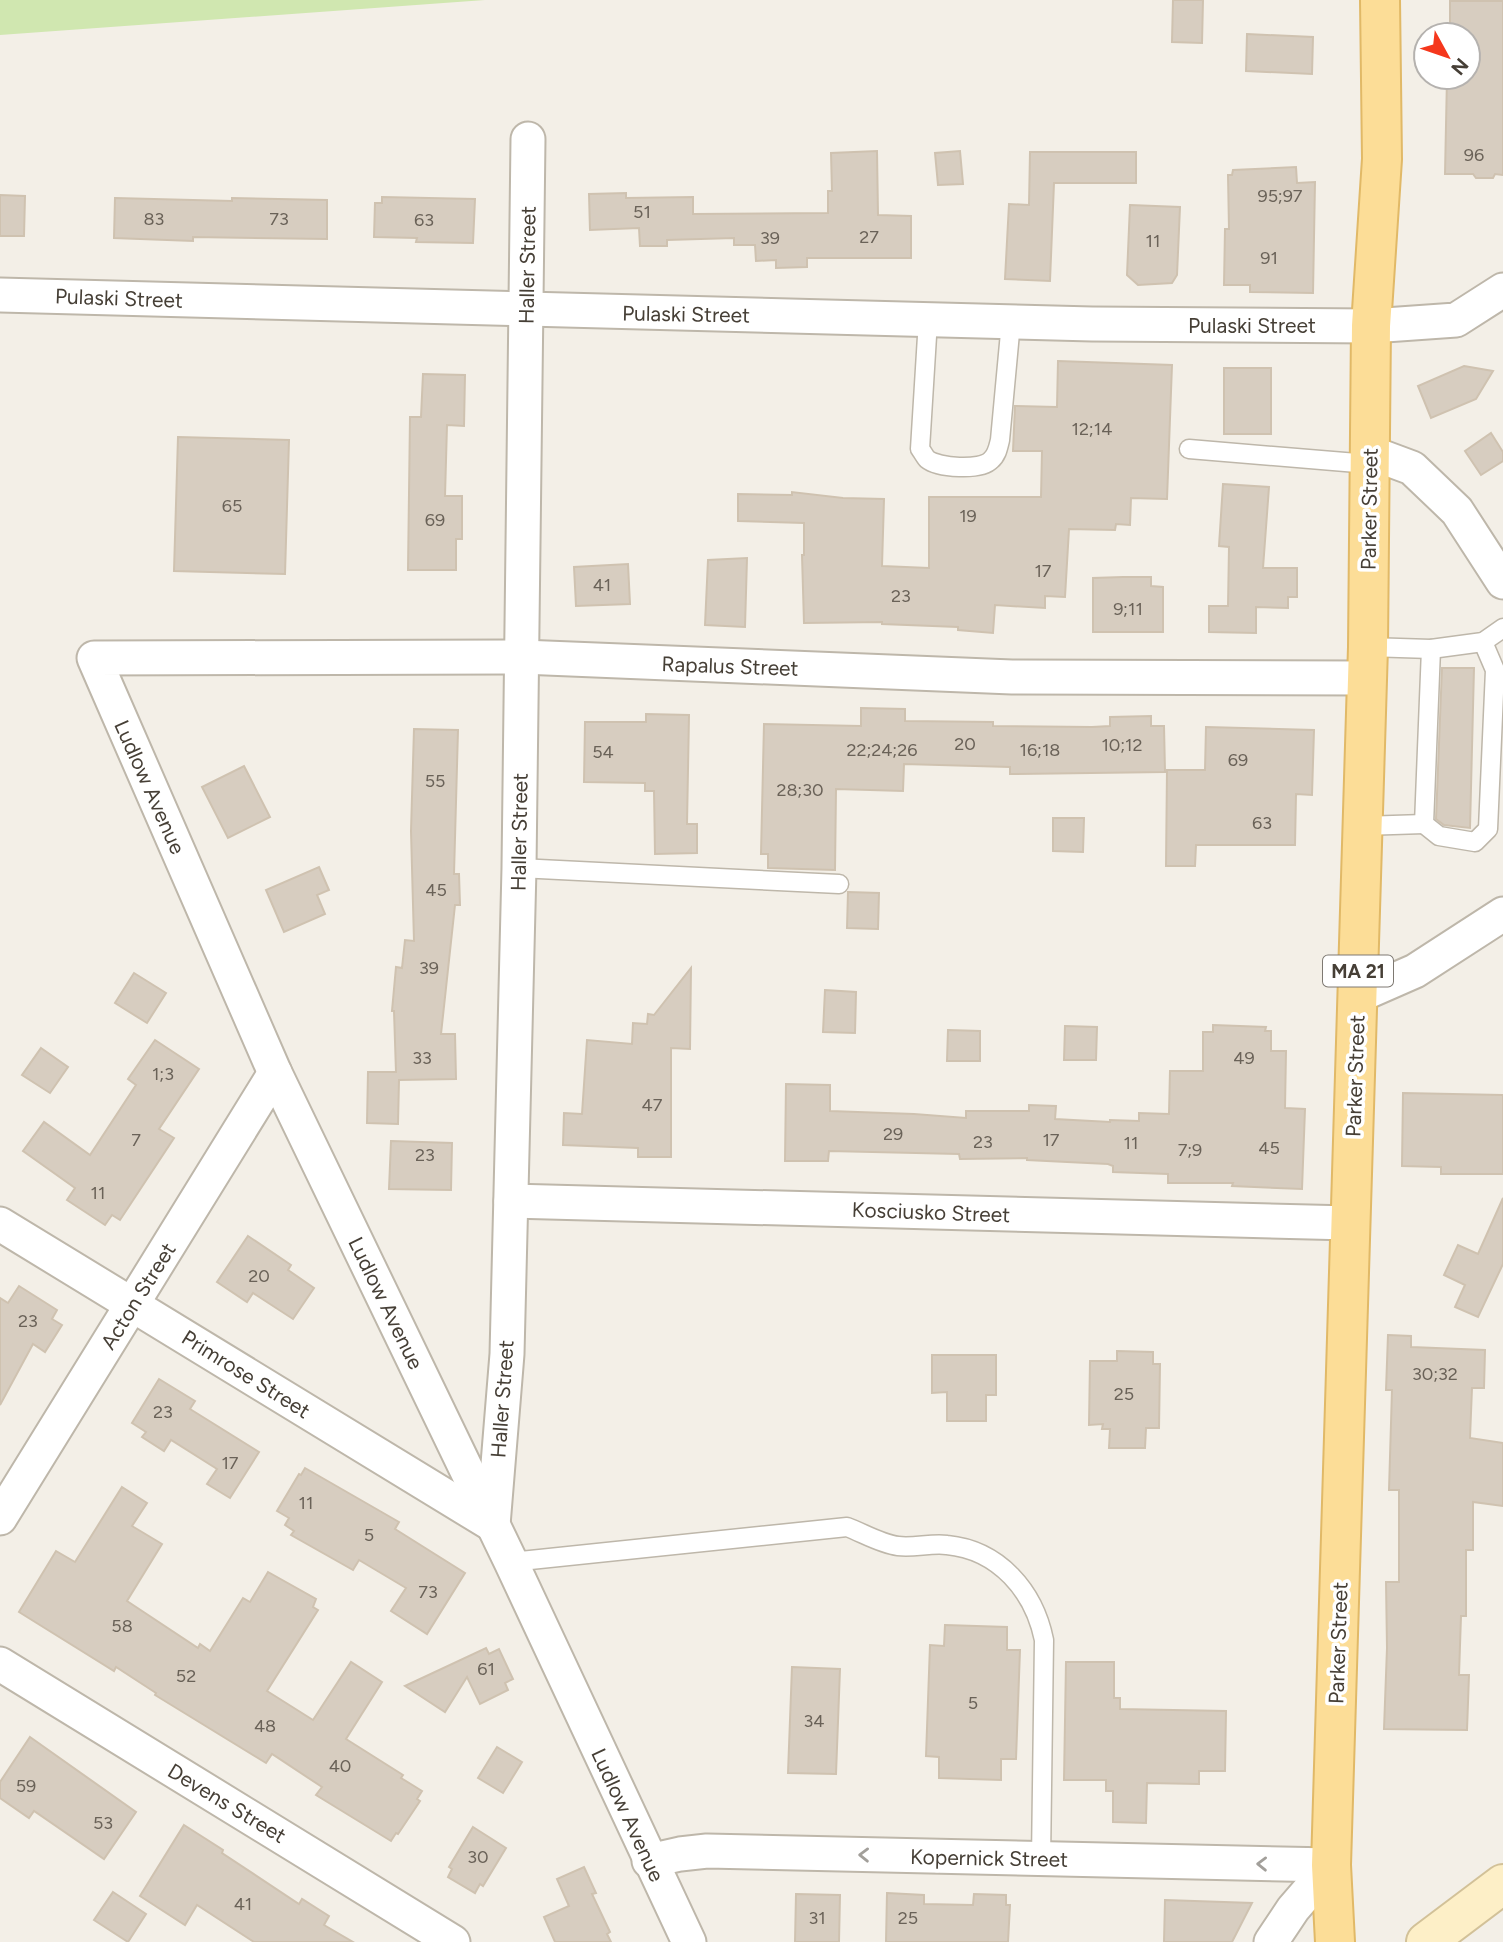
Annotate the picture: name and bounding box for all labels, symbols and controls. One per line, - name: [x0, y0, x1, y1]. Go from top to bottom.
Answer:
- north arrow: [1412, 21, 1482, 91]
- text: N: [1446, 54, 1473, 80]
- house number: 96: [1464, 144, 1484, 166]
- house number: 95;97: [1257, 185, 1303, 207]
- house number: 51: [633, 201, 651, 223]
- street label: Haller Street: [513, 206, 541, 324]
- house number: 83: [144, 208, 164, 230]
- house number: 73: [269, 208, 289, 230]
- house number: 63: [414, 209, 434, 231]
- house number: 27: [859, 226, 879, 248]
- house number: 39: [760, 227, 780, 249]
- house number: 11: [1146, 230, 1160, 252]
- house number: 91: [1260, 247, 1278, 269]
- street label: Pulaski Street: [55, 283, 183, 313]
- street label: Pulaski Street: [622, 300, 750, 328]
- street label: Pulaski Street: [1188, 313, 1316, 338]
- house number: 12;14: [1072, 418, 1112, 440]
- street label: Parker Street: [1355, 448, 1383, 570]
- house number: 65: [222, 495, 242, 517]
- house number: 19: [959, 505, 977, 527]
- house number: 69: [425, 509, 445, 531]
- house number: 17: [1034, 560, 1052, 582]
- house number: 41: [593, 574, 611, 596]
- house number: 23: [891, 585, 911, 607]
- house number: 9;11: [1113, 598, 1143, 620]
- street label: Rapalus Street: [661, 651, 799, 681]
- street label: Ludlow Avenue: [109, 716, 191, 858]
- house number: 20: [954, 733, 976, 755]
- house number: 10;12: [1101, 734, 1143, 756]
- house number: 22;24;26: [847, 739, 917, 761]
- house number: 16;18: [1020, 739, 1060, 761]
- house number: 54: [592, 741, 614, 763]
- house number: 69: [1228, 749, 1248, 771]
- house number: 55: [425, 770, 445, 792]
- street label: Haller Street: [505, 773, 533, 891]
- house number: 28;30: [776, 779, 824, 801]
- house number: 63: [1252, 812, 1272, 834]
- house number: 45: [425, 879, 447, 901]
- road number: MA 21: [1323, 956, 1393, 987]
- house number: 39: [419, 957, 439, 979]
- street label: Parker Street: [1340, 1014, 1370, 1138]
- house number: 33: [412, 1047, 432, 1069]
- house number: 49: [1233, 1047, 1255, 1069]
- house number: 1;3: [152, 1063, 174, 1085]
- house number: 47: [642, 1094, 663, 1116]
- house number: 29: [883, 1123, 903, 1145]
- house number: 7: [131, 1129, 141, 1151]
- house number: 17: [1042, 1129, 1060, 1151]
- house number: 23: [973, 1131, 993, 1153]
- house number: 11: [1124, 1132, 1138, 1154]
- house number: 45: [1258, 1137, 1280, 1159]
- house number: 7;9: [1178, 1139, 1202, 1161]
- house number: 23: [415, 1144, 435, 1166]
- house number: 11: [91, 1182, 105, 1204]
- street label: Kosciusko Street: [851, 1197, 1011, 1227]
- street label: Ludlow Avenue: [343, 1233, 429, 1373]
- street label: Acton Street: [95, 1238, 181, 1354]
- house number: 20: [248, 1265, 270, 1287]
- house number: 23: [18, 1310, 38, 1332]
- street label: Primrose Street: [177, 1325, 315, 1423]
- street label: Haller Street: [485, 1339, 519, 1459]
- house number: 30;32: [1412, 1363, 1458, 1385]
- house number: 25: [1114, 1383, 1134, 1405]
- house number: 23: [153, 1401, 173, 1423]
- house number: 17: [221, 1452, 239, 1474]
- house number: 11: [299, 1492, 313, 1514]
- house number: 5: [364, 1524, 374, 1546]
- house number: 73: [418, 1581, 438, 1603]
- street label: Parker Street: [1323, 1581, 1353, 1705]
- house number: 58: [111, 1615, 133, 1637]
- house number: 61: [477, 1658, 495, 1680]
- house number: 52: [176, 1665, 196, 1687]
- house number: 5: [968, 1692, 978, 1714]
- house number: 34: [804, 1710, 824, 1732]
- house number: 48: [254, 1715, 276, 1737]
- street label: Ludlow Avenue: [586, 1744, 670, 1886]
- house number: 40: [329, 1755, 351, 1777]
- street label: Devens Street: [163, 1758, 291, 1848]
- house number: 59: [16, 1775, 36, 1797]
- house number: 53: [93, 1812, 113, 1834]
- street label: Kopernick Street: [910, 1844, 1068, 1872]
- house number: 30: [467, 1846, 489, 1868]
- one-way arrow: [858, 1847, 868, 1863]
- one-way arrow: [1257, 1856, 1267, 1872]
- house number: 41: [234, 1893, 252, 1915]
- house number: 31: [808, 1907, 826, 1929]
- house number: 25: [898, 1907, 918, 1929]

